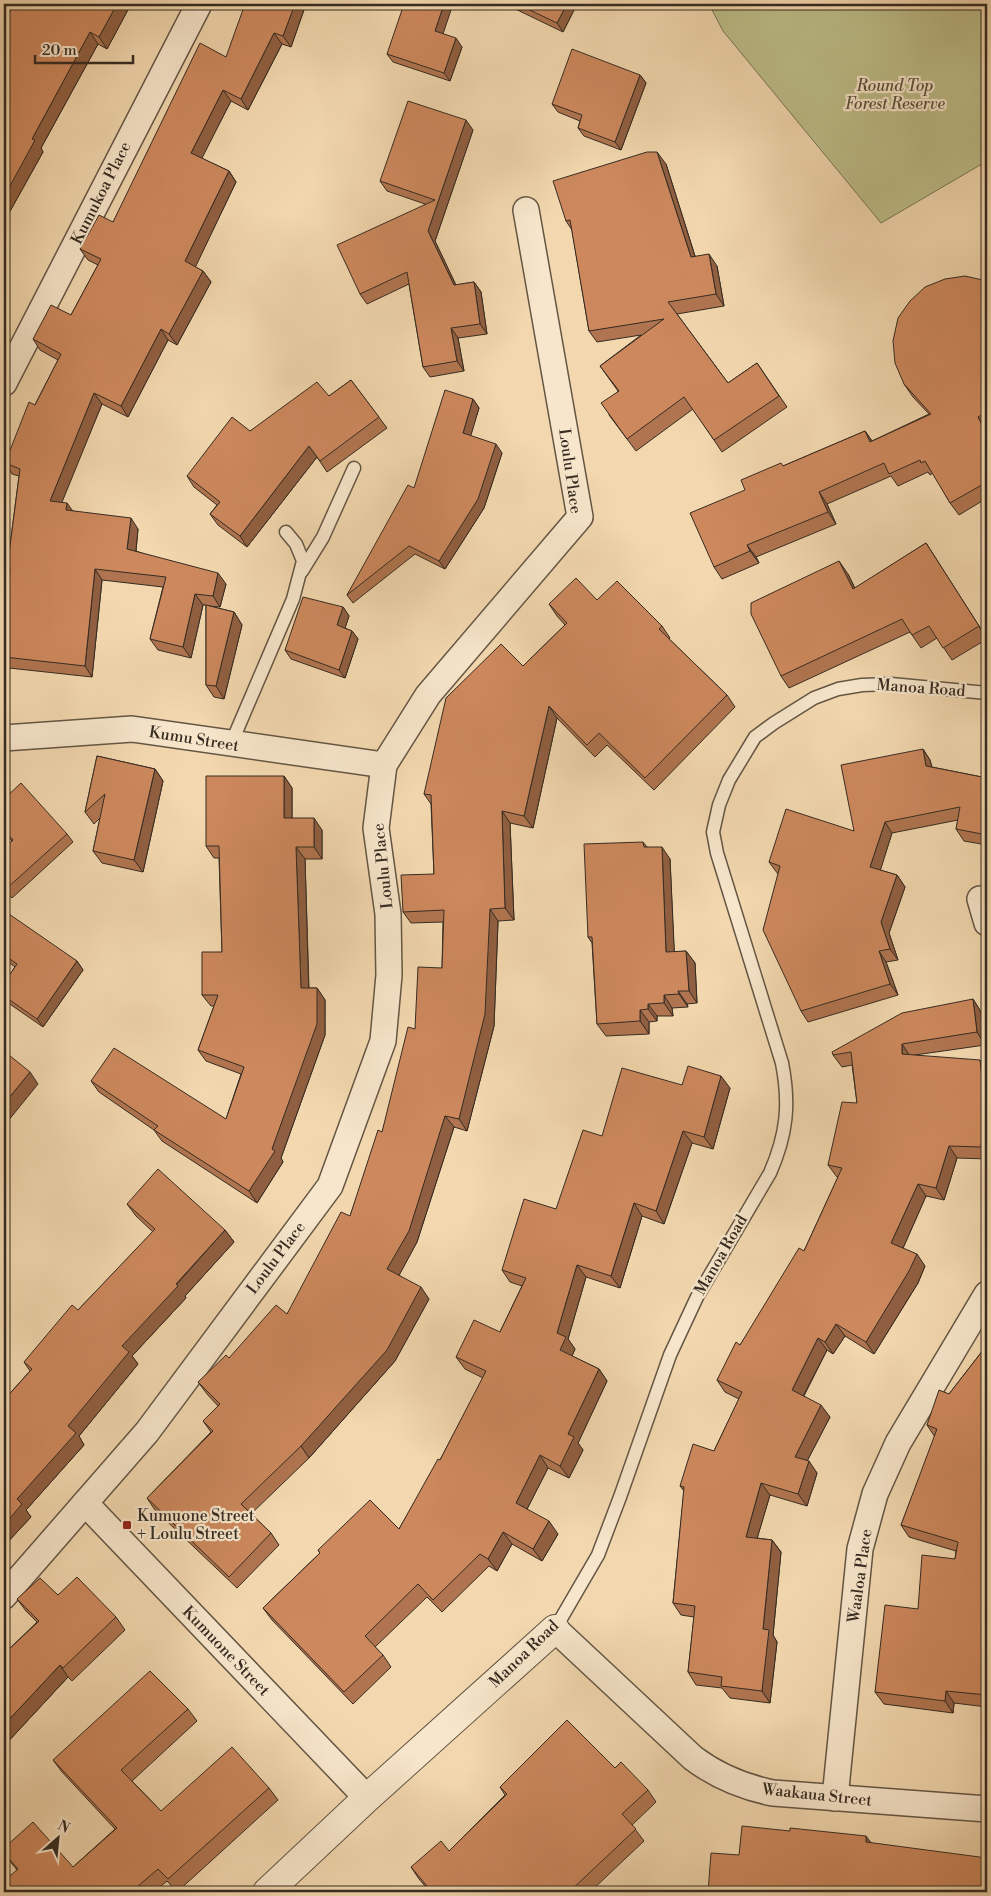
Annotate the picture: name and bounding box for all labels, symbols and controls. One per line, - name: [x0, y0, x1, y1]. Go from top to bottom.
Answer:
- scale bar: [35, 32, 132, 64]
- text: 20 m: [42, 41, 77, 60]
- park label: Round Top Forest Reserve: [845, 76, 946, 114]
- street label: Kumukoa Place: [67, 138, 135, 248]
- street label: Loulu Place: [554, 427, 586, 515]
- street label: Manoa Road: [876, 675, 966, 701]
- street label: Kumu Street: [148, 722, 241, 756]
- street label: Loulu Place: [369, 822, 397, 910]
- street label: Manoa Road: [690, 1211, 752, 1299]
- street label: Loulu Place: [242, 1218, 310, 1298]
- place label: Kumuone Street + Loulu Street: [137, 1506, 255, 1544]
- marker: Kumuone Street + Loulu Street: [121, 1519, 133, 1531]
- street label: Waaloa Place: [843, 1528, 876, 1625]
- street label: Kumuone Street: [178, 1602, 274, 1700]
- street label: Manoa Road: [485, 1616, 563, 1692]
- street label: Waakaua Street: [760, 1779, 873, 1811]
- north arrow: [32, 1814, 82, 1864]
- text: N: [54, 1817, 72, 1838]

